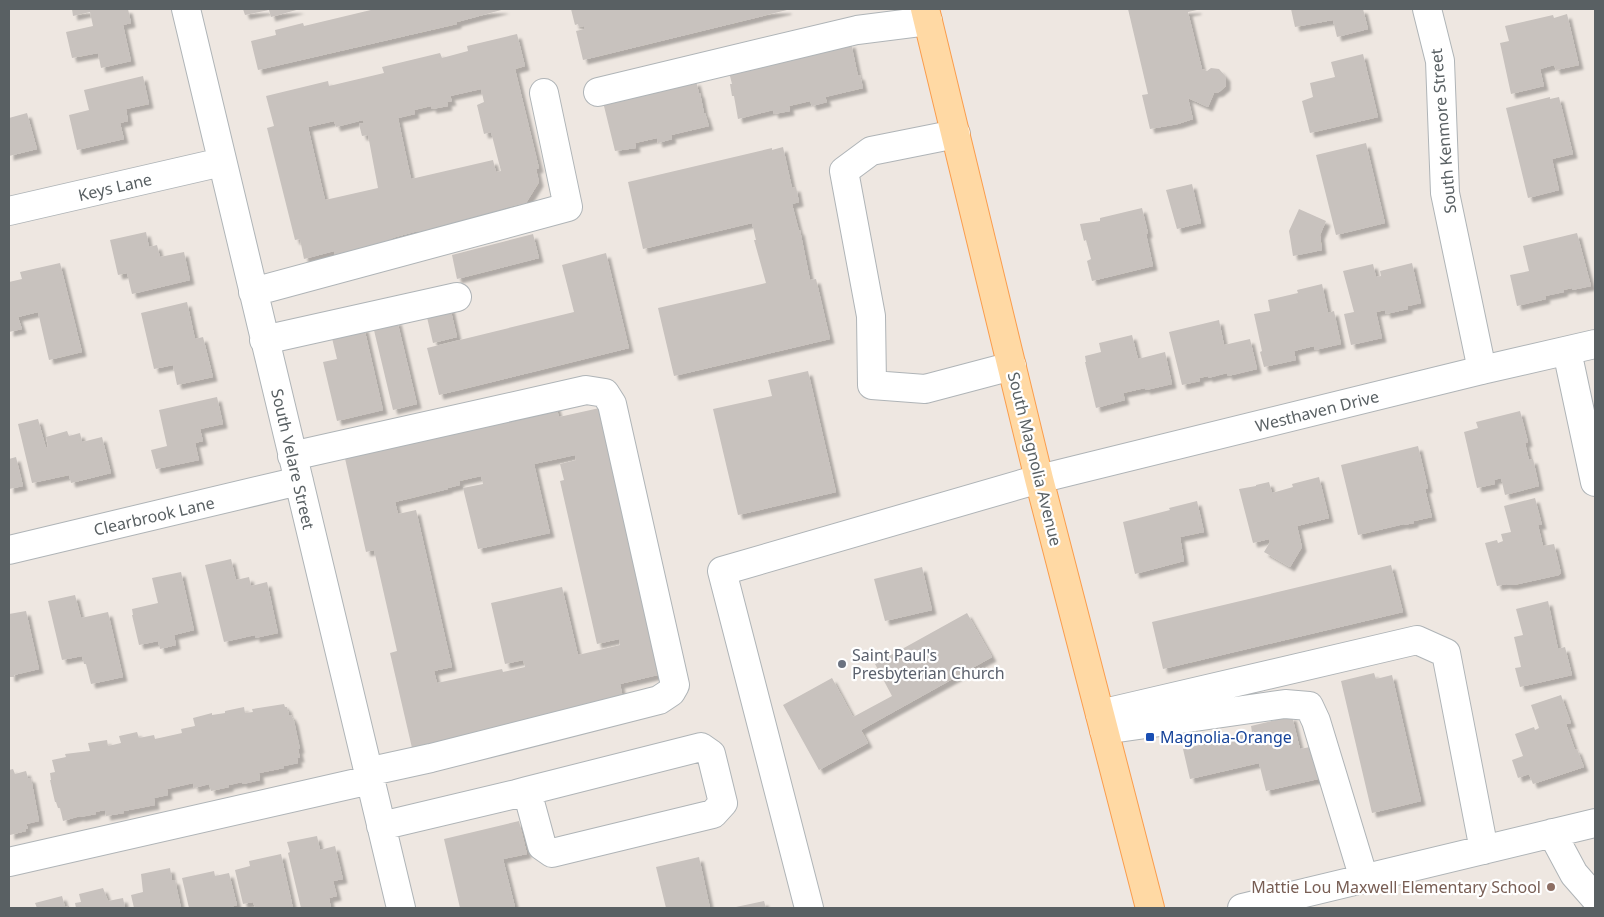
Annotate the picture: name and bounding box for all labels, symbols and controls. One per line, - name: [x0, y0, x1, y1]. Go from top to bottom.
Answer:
- street label: South Kenmore Street: [1425, 47, 1461, 215]
- street label: Keys Lane: [76, 168, 154, 206]
- street label: South Magnolia Avenue: [1003, 370, 1067, 548]
- street label: Westhaven Drive: [1253, 385, 1381, 437]
- street label: South Velare Street: [266, 387, 320, 532]
- street label: Clearbrook Lane: [91, 491, 217, 541]
- place label: Saint Paul's Presbyterian Church: [852, 644, 1005, 684]
- marker: Saint Paul's Presbyterian Church: [836, 658, 848, 670]
- place label: Magnolia-Orange: [1160, 726, 1292, 748]
- marker: Magnolia-Orange: [1144, 731, 1156, 743]
- place label: Mattie Lou Maxwell Elementary School: [1251, 876, 1541, 898]
- marker: Mattie Lou Maxwell Elementary School: [1545, 881, 1557, 893]

